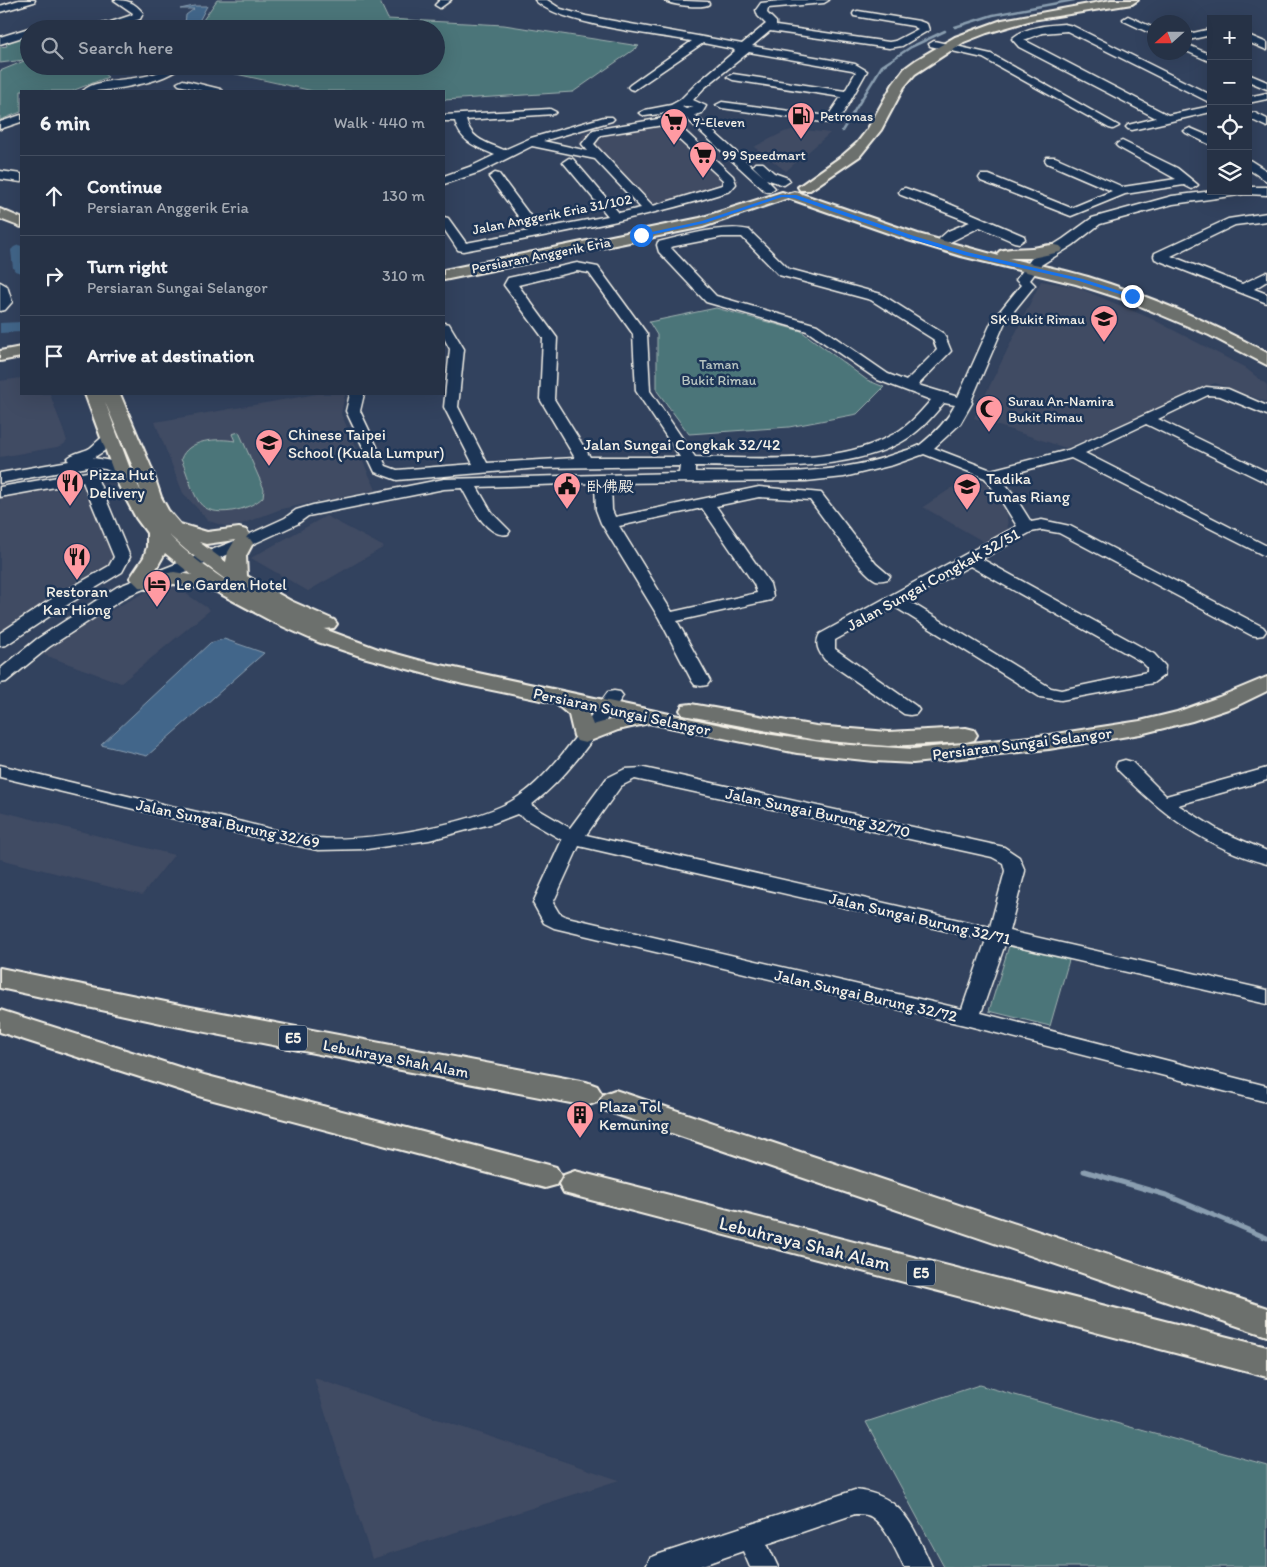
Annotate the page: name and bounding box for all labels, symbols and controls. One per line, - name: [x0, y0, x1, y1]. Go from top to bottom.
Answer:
- north arrow: [1147, 15, 1192, 60]
- map controls: [1207, 15, 1252, 195]
- button: +: [1207, 15, 1252, 60]
- search box: [20, 20, 445, 75]
- icon: search: [38, 34, 66, 62]
- text: Search here: [78, 36, 173, 59]
- button: −: [1207, 60, 1252, 105]
- fuel station icon: Petronas: [786, 101, 816, 140]
- button: locate: [1207, 105, 1252, 150]
- supermarket icon: 7-Eleven: [659, 107, 689, 146]
- place label: Petronas: [820, 108, 873, 125]
- text: 6 min: [40, 110, 90, 135]
- text: Walk · 440 m: [334, 113, 425, 132]
- place label: 7-Eleven: [693, 114, 745, 131]
- supermarket icon: 99 Speedmart: [688, 140, 718, 179]
- place label: 99 Speedmart: [722, 147, 806, 164]
- button: layers: [1207, 150, 1252, 195]
- text: Continue: [87, 175, 162, 198]
- icon: ahead: [40, 182, 68, 210]
- text: 130 m: [382, 186, 425, 205]
- street label: Jalan Anggerik Eria 31/102: [471, 191, 634, 238]
- text: Persiaran Anggerik Eria: [87, 198, 249, 217]
- route start: [630, 224, 653, 247]
- street label: Persiaran Anggerik Eria: [470, 234, 613, 277]
- text: Turn right: [87, 255, 168, 278]
- icon: right: [40, 262, 68, 290]
- text: 310 m: [382, 266, 425, 285]
- text: Persiaran Sungai Selangor: [87, 278, 268, 297]
- route end: [1121, 285, 1144, 308]
- school or university icon: SK Bukit Rimau: [1089, 304, 1119, 343]
- place label: SK Bukit Rimau: [990, 311, 1085, 328]
- icon: arrive: [40, 342, 68, 370]
- text: Arrive at destination: [87, 344, 254, 367]
- park label: Taman Bukit Rimau: [682, 356, 757, 389]
- place label: Surau An-Namira Bukit Rimau: [1008, 393, 1115, 426]
- mosque icon: Surau An-Namira Bukit Rimau: [974, 394, 1004, 433]
- place label: Chinese Taipei School (Kuala Lumpur): [288, 425, 445, 462]
- school or university icon: Chinese Taipei School (Kuala Lumpur): [254, 428, 284, 467]
- street label: Jalan Sungai Congkak 32/42: [584, 435, 781, 454]
- place label: Pizza Hut Delivery: [89, 465, 154, 502]
- restaurant icon: Pizza Hut Delivery: [55, 468, 85, 507]
- place label: Tadika Tunas Riang: [986, 469, 1071, 506]
- public building icon: 卧佛殿: [552, 471, 582, 510]
- school or university icon: Tadika Tunas Riang: [952, 472, 982, 511]
- place label: 卧佛殿: [586, 477, 634, 496]
- street label: Jalan Sungai Congkak 32/51: [843, 524, 1024, 635]
- restaurant icon: Restoran Kar Hiong: [62, 542, 92, 581]
- hotel icon: Le Garden Hotel: [142, 569, 172, 608]
- place label: Le Garden Hotel: [176, 575, 287, 594]
- place label: Restoran Kar Hiong: [43, 582, 112, 619]
- street label: Persiaran Sungai Selangor: [532, 683, 713, 740]
- street label: Persiaran Sungai Selangor: [931, 723, 1114, 764]
- street label: Jalan Sungai Burung 32/70: [724, 784, 912, 841]
- street label: Jalan Sungai Burung 32/69: [134, 795, 321, 852]
- street label: Jalan Sungai Burung 32/71: [827, 888, 1013, 949]
- street label: Jalan Sungai Burung 32/72: [773, 965, 960, 1026]
- road number: E5: [279, 1026, 307, 1050]
- street label: Lebuhraya Shah Alam: [321, 1035, 471, 1082]
- place label: Plaza Tol Kemuning: [599, 1097, 670, 1134]
- building icon: Plaza Tol Kemuning: [565, 1100, 595, 1139]
- street label: Lebuhraya Shah Alam: [717, 1211, 894, 1276]
- road number: E5: [907, 1260, 935, 1286]

